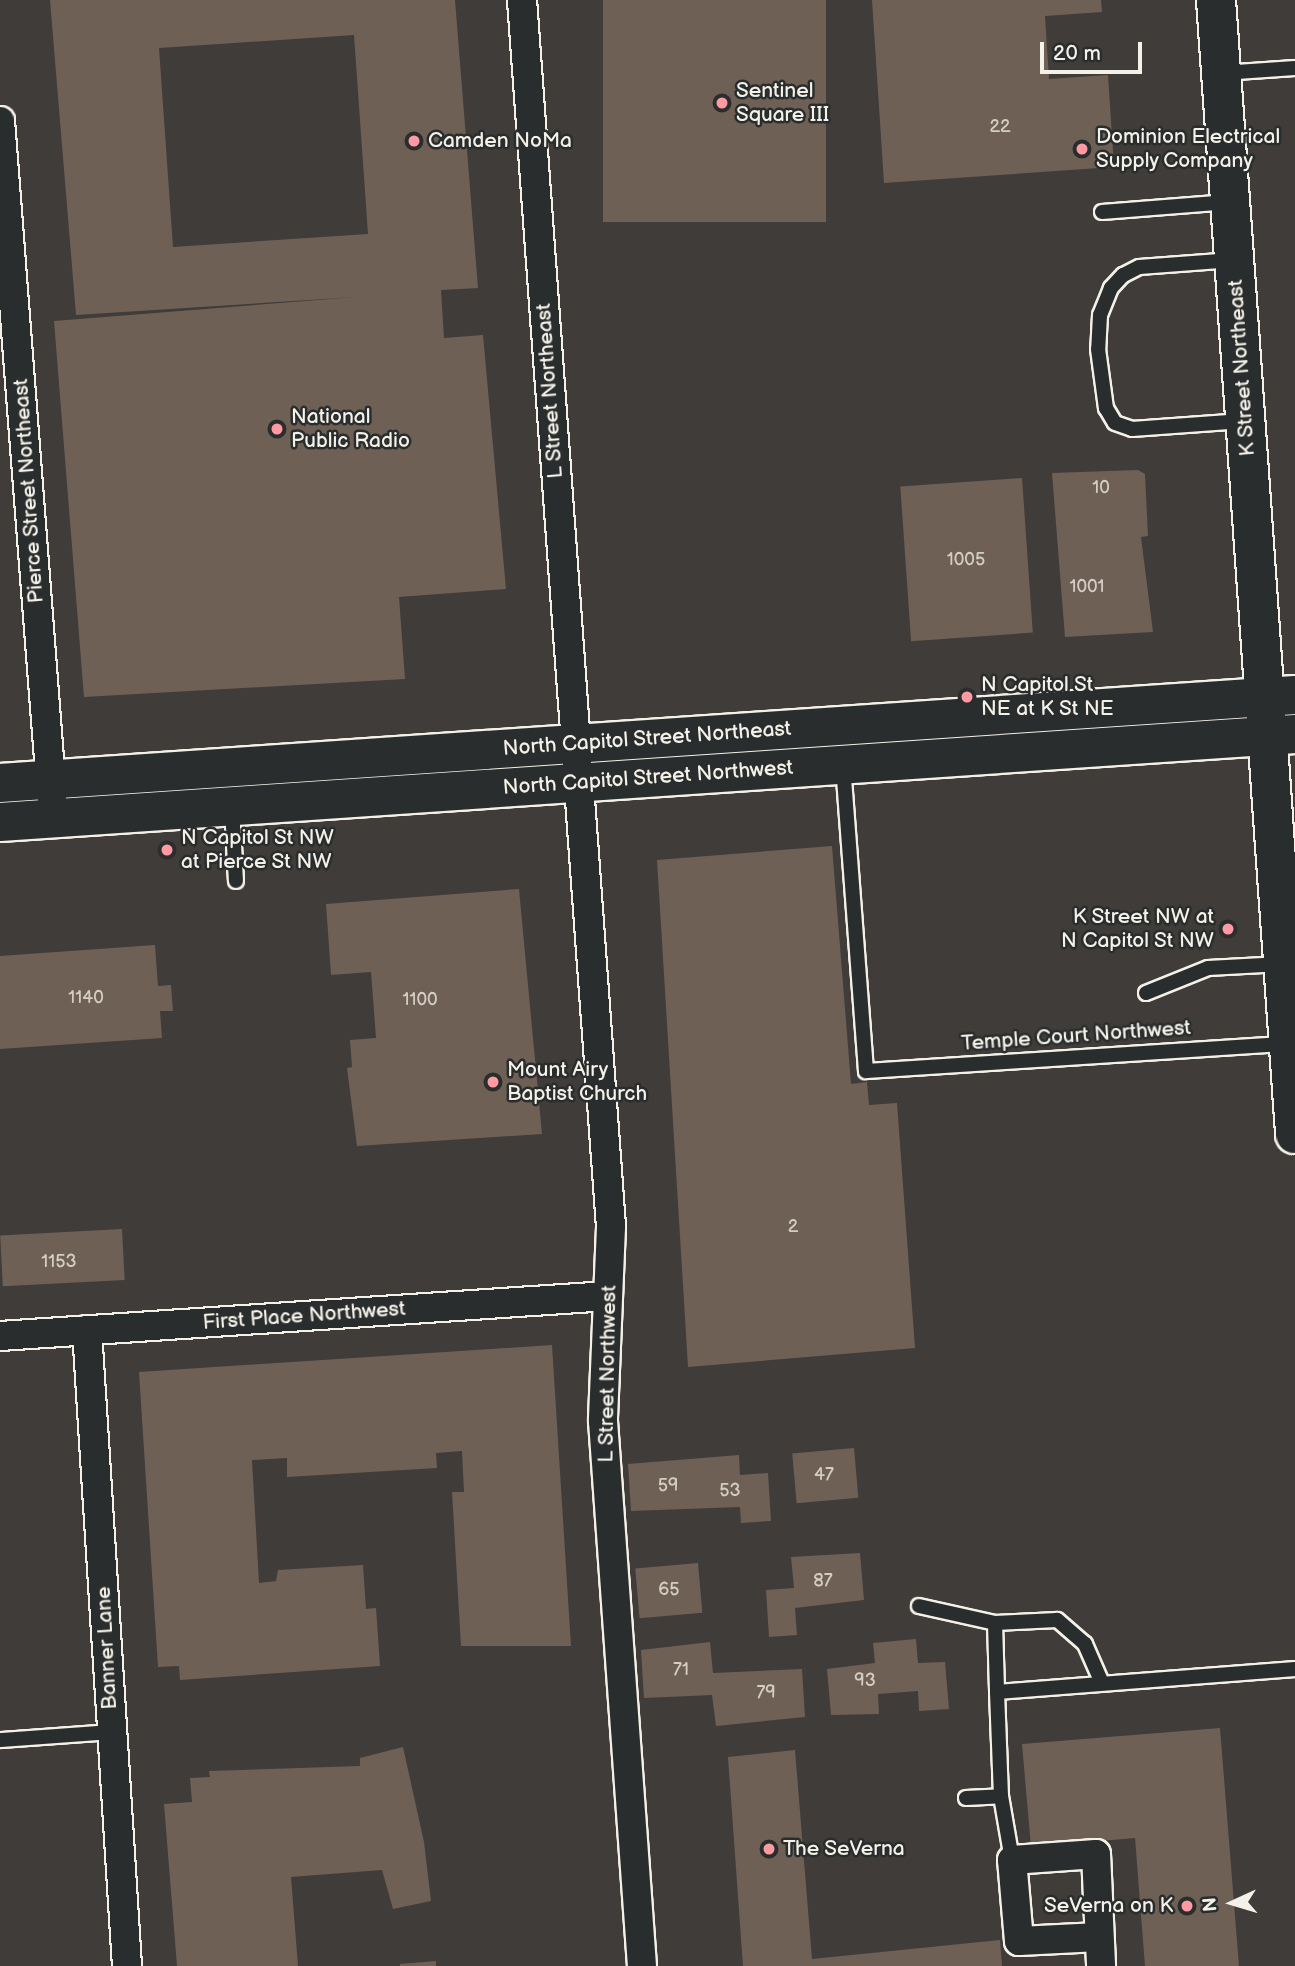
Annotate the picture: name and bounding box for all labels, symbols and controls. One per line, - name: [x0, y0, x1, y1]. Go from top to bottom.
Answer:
- scale bar: [1043, 28, 1144, 72]
- text: 20 m: [1053, 41, 1101, 66]
- place label: Sentinel Square III: [736, 78, 829, 128]
- marker: Sentinel Square III: [714, 95, 730, 111]
- house number: 22: [989, 116, 1011, 138]
- place label: Dominion Electrical Supply Company: [1096, 124, 1280, 174]
- place label: Camden NoMa: [428, 128, 572, 154]
- marker: Camden NoMa: [406, 133, 422, 149]
- marker: Dominion Electrical Supply Company: [1074, 141, 1090, 157]
- street label: K Street Northeast: [1223, 279, 1261, 457]
- street label: L Street Northeast: [531, 302, 569, 480]
- street label: Pierce Street Northeast: [9, 378, 49, 604]
- place label: National Public Radio: [291, 404, 410, 454]
- marker: National Public Radio: [269, 421, 285, 437]
- house number: 10: [1092, 477, 1110, 499]
- house number: 1005: [947, 549, 985, 571]
- house number: 1001: [1069, 576, 1105, 598]
- place label: N Capitol St NE at K St NE: [981, 672, 1114, 722]
- marker: N Capitol St NE at K St NE: [959, 689, 975, 705]
- street label: North Capitol Street Northeast: [502, 716, 792, 762]
- street label: North Capitol Street Northwest: [502, 755, 794, 801]
- place label: N Capitol St NW at Pierce St NW: [181, 825, 334, 875]
- marker: N Capitol St NW at Pierce St NW: [159, 842, 175, 858]
- place label: K Street NW at N Capitol St NW: [1061, 904, 1214, 954]
- marker: K Street NW at N Capitol St NW: [1220, 921, 1236, 937]
- house number: 1140: [68, 987, 104, 1009]
- house number: 1100: [402, 989, 438, 1011]
- street label: Temple Court Northwest: [960, 1015, 1192, 1057]
- place label: Mount Airy Baptist Church: [507, 1057, 647, 1107]
- marker: Mount Airy Baptist Church: [485, 1074, 501, 1090]
- house number: 2: [788, 1216, 798, 1238]
- house number: 1153: [41, 1251, 77, 1273]
- street label: L Street Northwest: [594, 1285, 622, 1463]
- street label: First Place Northwest: [202, 1296, 406, 1336]
- house number: 47: [814, 1464, 834, 1486]
- house number: 59: [658, 1475, 678, 1497]
- house number: 53: [719, 1480, 741, 1502]
- house number: 87: [813, 1570, 833, 1592]
- house number: 65: [658, 1579, 680, 1601]
- street label: Banner Lane: [91, 1586, 123, 1710]
- house number: 71: [673, 1659, 689, 1681]
- house number: 93: [854, 1670, 876, 1692]
- house number: 79: [756, 1682, 776, 1704]
- place label: The SeVerna: [783, 1836, 905, 1862]
- marker: The SeVerna: [761, 1841, 777, 1857]
- north arrow: [1197, 1868, 1267, 1938]
- place label: SeVerna on K: [1044, 1893, 1173, 1919]
- text: N: [1199, 1897, 1223, 1912]
- marker: SeVerna on K: [1179, 1898, 1195, 1914]

